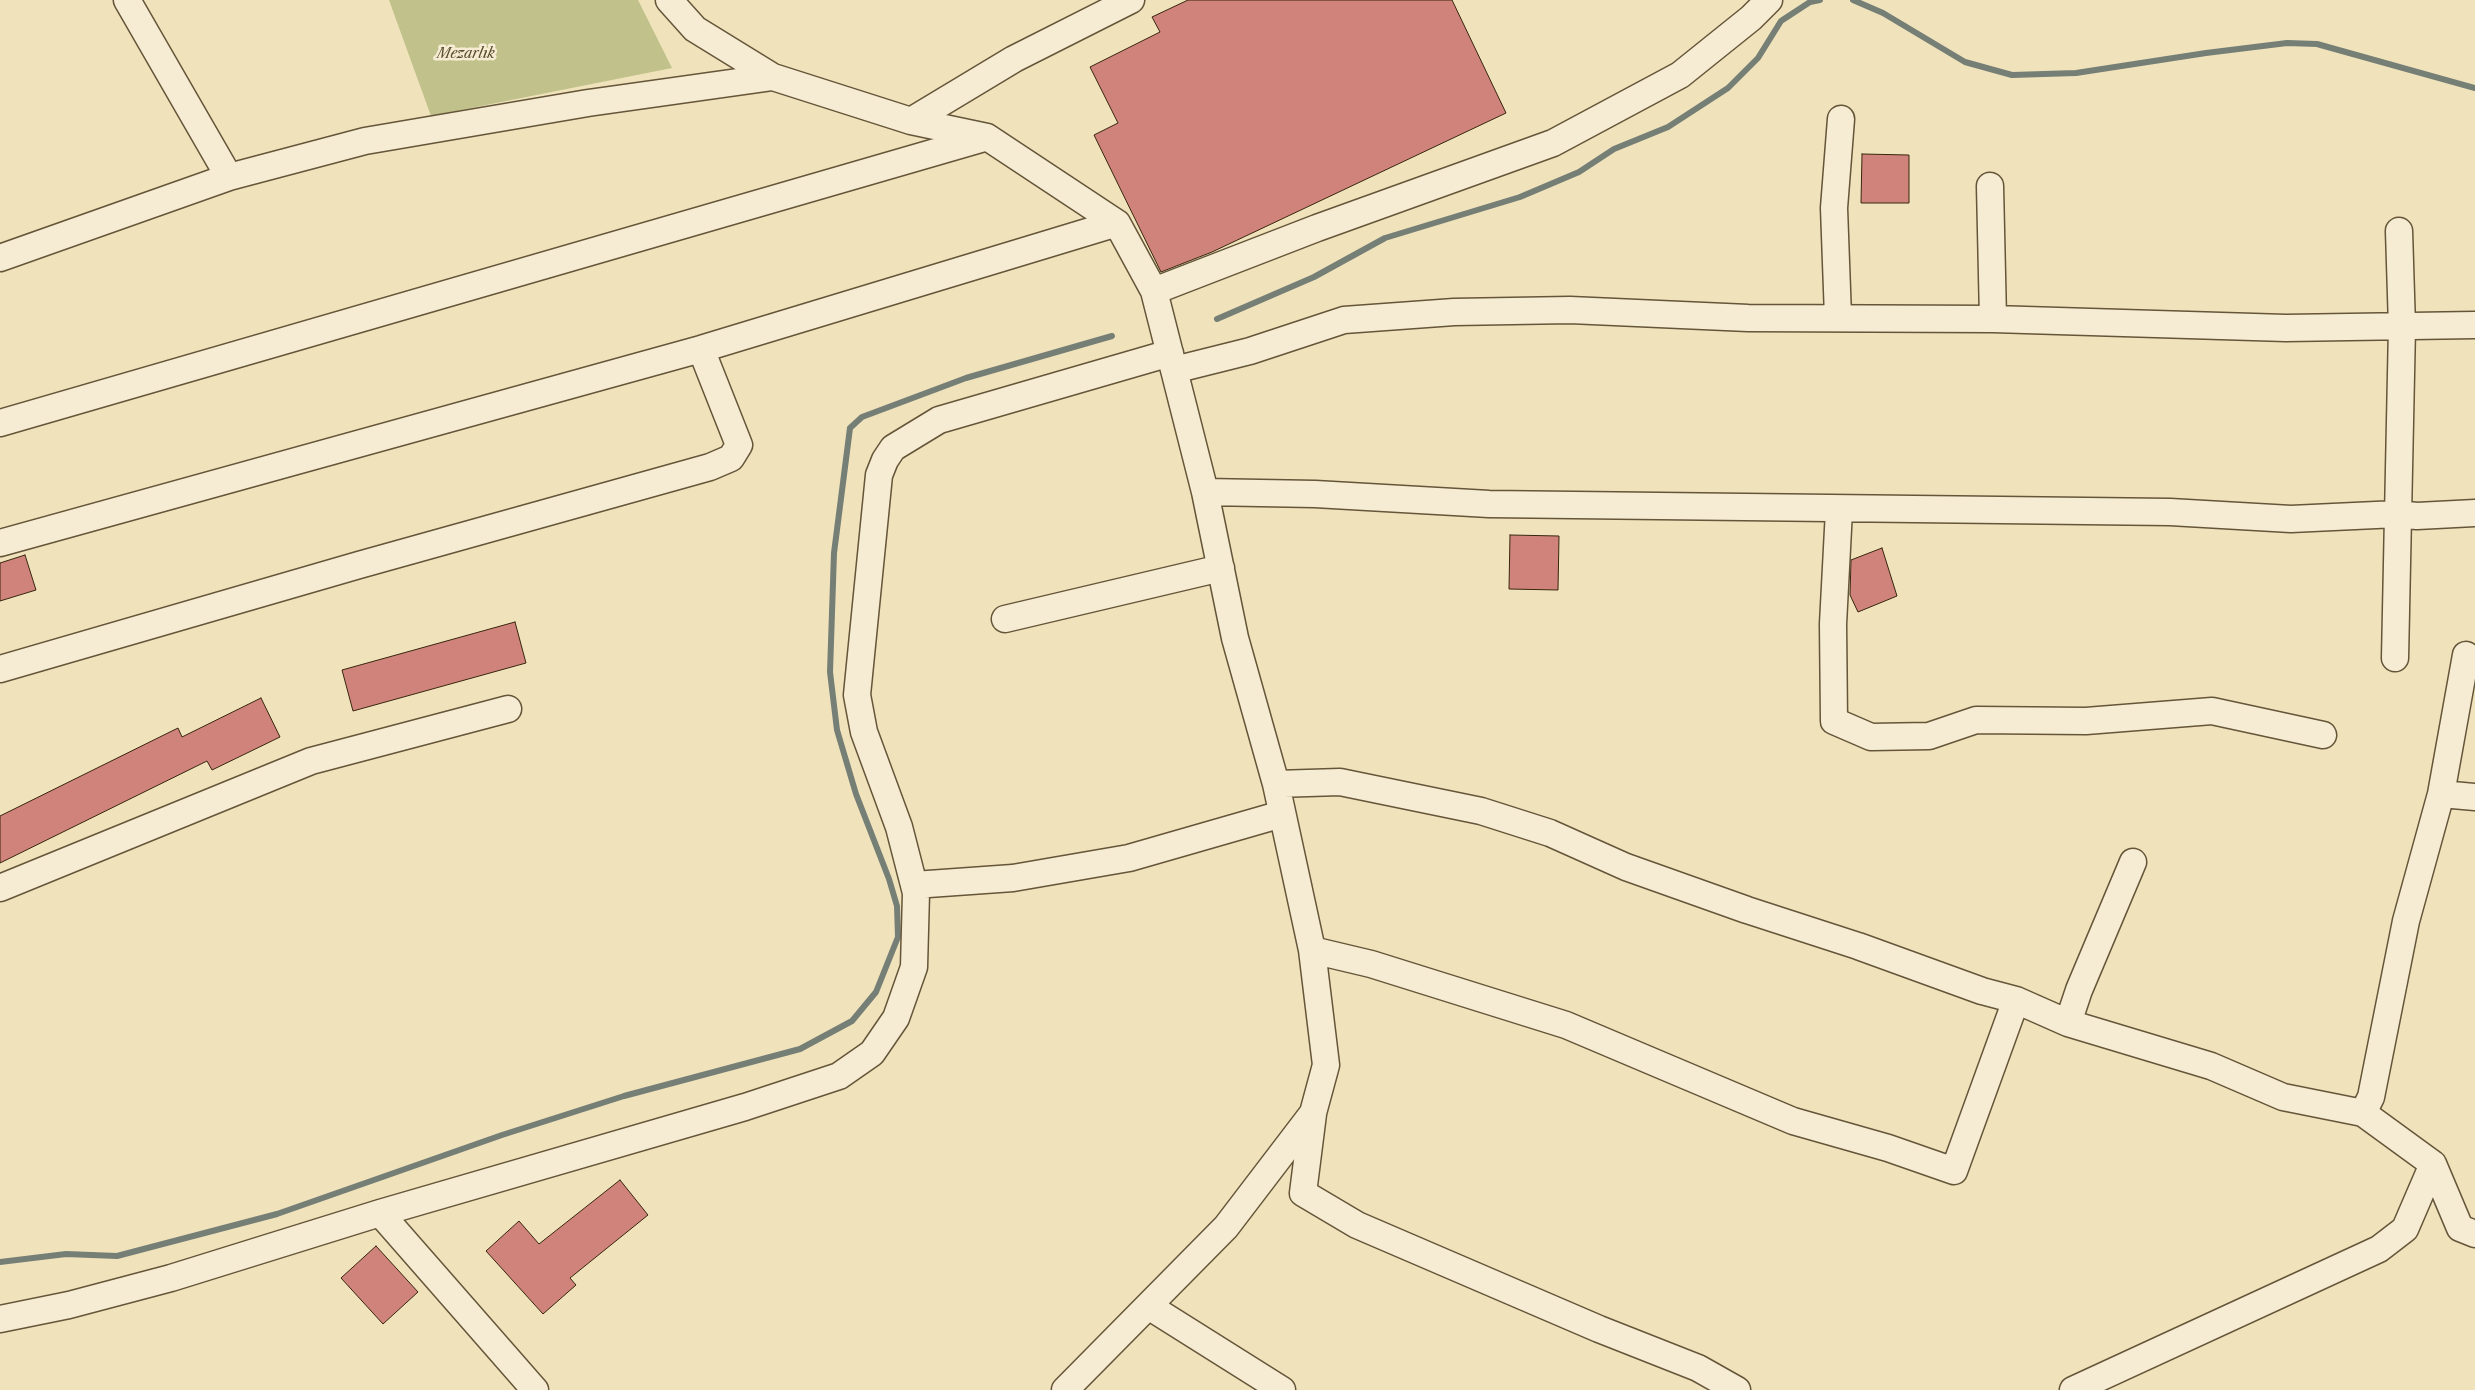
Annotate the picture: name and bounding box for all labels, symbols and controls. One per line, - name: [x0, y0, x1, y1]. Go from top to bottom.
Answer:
- park label: Mezarlık: [437, 46, 495, 62]

